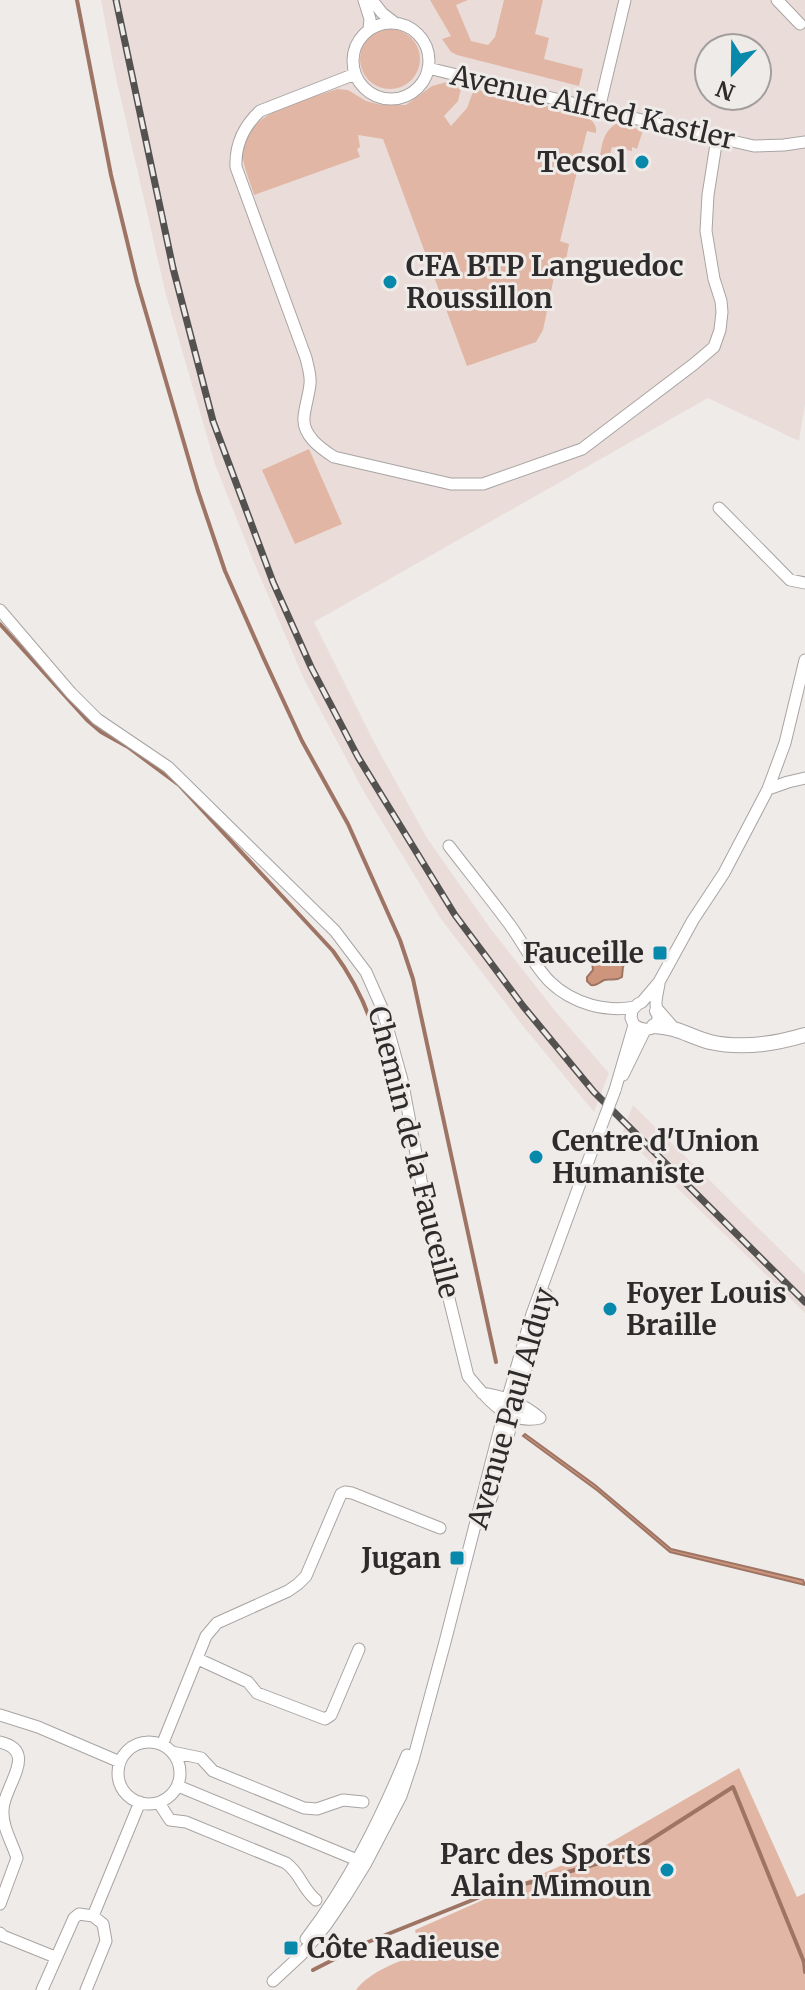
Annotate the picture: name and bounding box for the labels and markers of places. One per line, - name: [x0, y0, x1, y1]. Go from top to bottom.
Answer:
- place label: Tecsol: [537, 144, 626, 180]
- marker: Tecsol: [633, 153, 651, 171]
- place label: CFA BTP Languedoc Roussillon: [406, 248, 684, 316]
- marker: CFA BTP Languedoc Roussillon: [381, 273, 399, 291]
- place label: Fauceille: [523, 935, 644, 971]
- marker: Fauceille: [651, 944, 669, 962]
- place label: Centre d'Union Humaniste: [552, 1123, 759, 1191]
- marker: Centre d'Union Humaniste: [527, 1148, 545, 1166]
- place label: Foyer Louis Braille: [626, 1275, 787, 1343]
- marker: Foyer Louis Braille: [601, 1300, 619, 1318]
- place label: Jugan: [360, 1540, 441, 1576]
- marker: Jugan: [448, 1549, 466, 1567]
- place label: Parc des Sports Alain Mimoun: [440, 1836, 651, 1904]
- marker: Parc des Sports Alain Mimoun: [658, 1861, 676, 1879]
- place label: Côte Radieuse: [307, 1930, 500, 1966]
- marker: Côte Radieuse: [282, 1939, 300, 1957]

